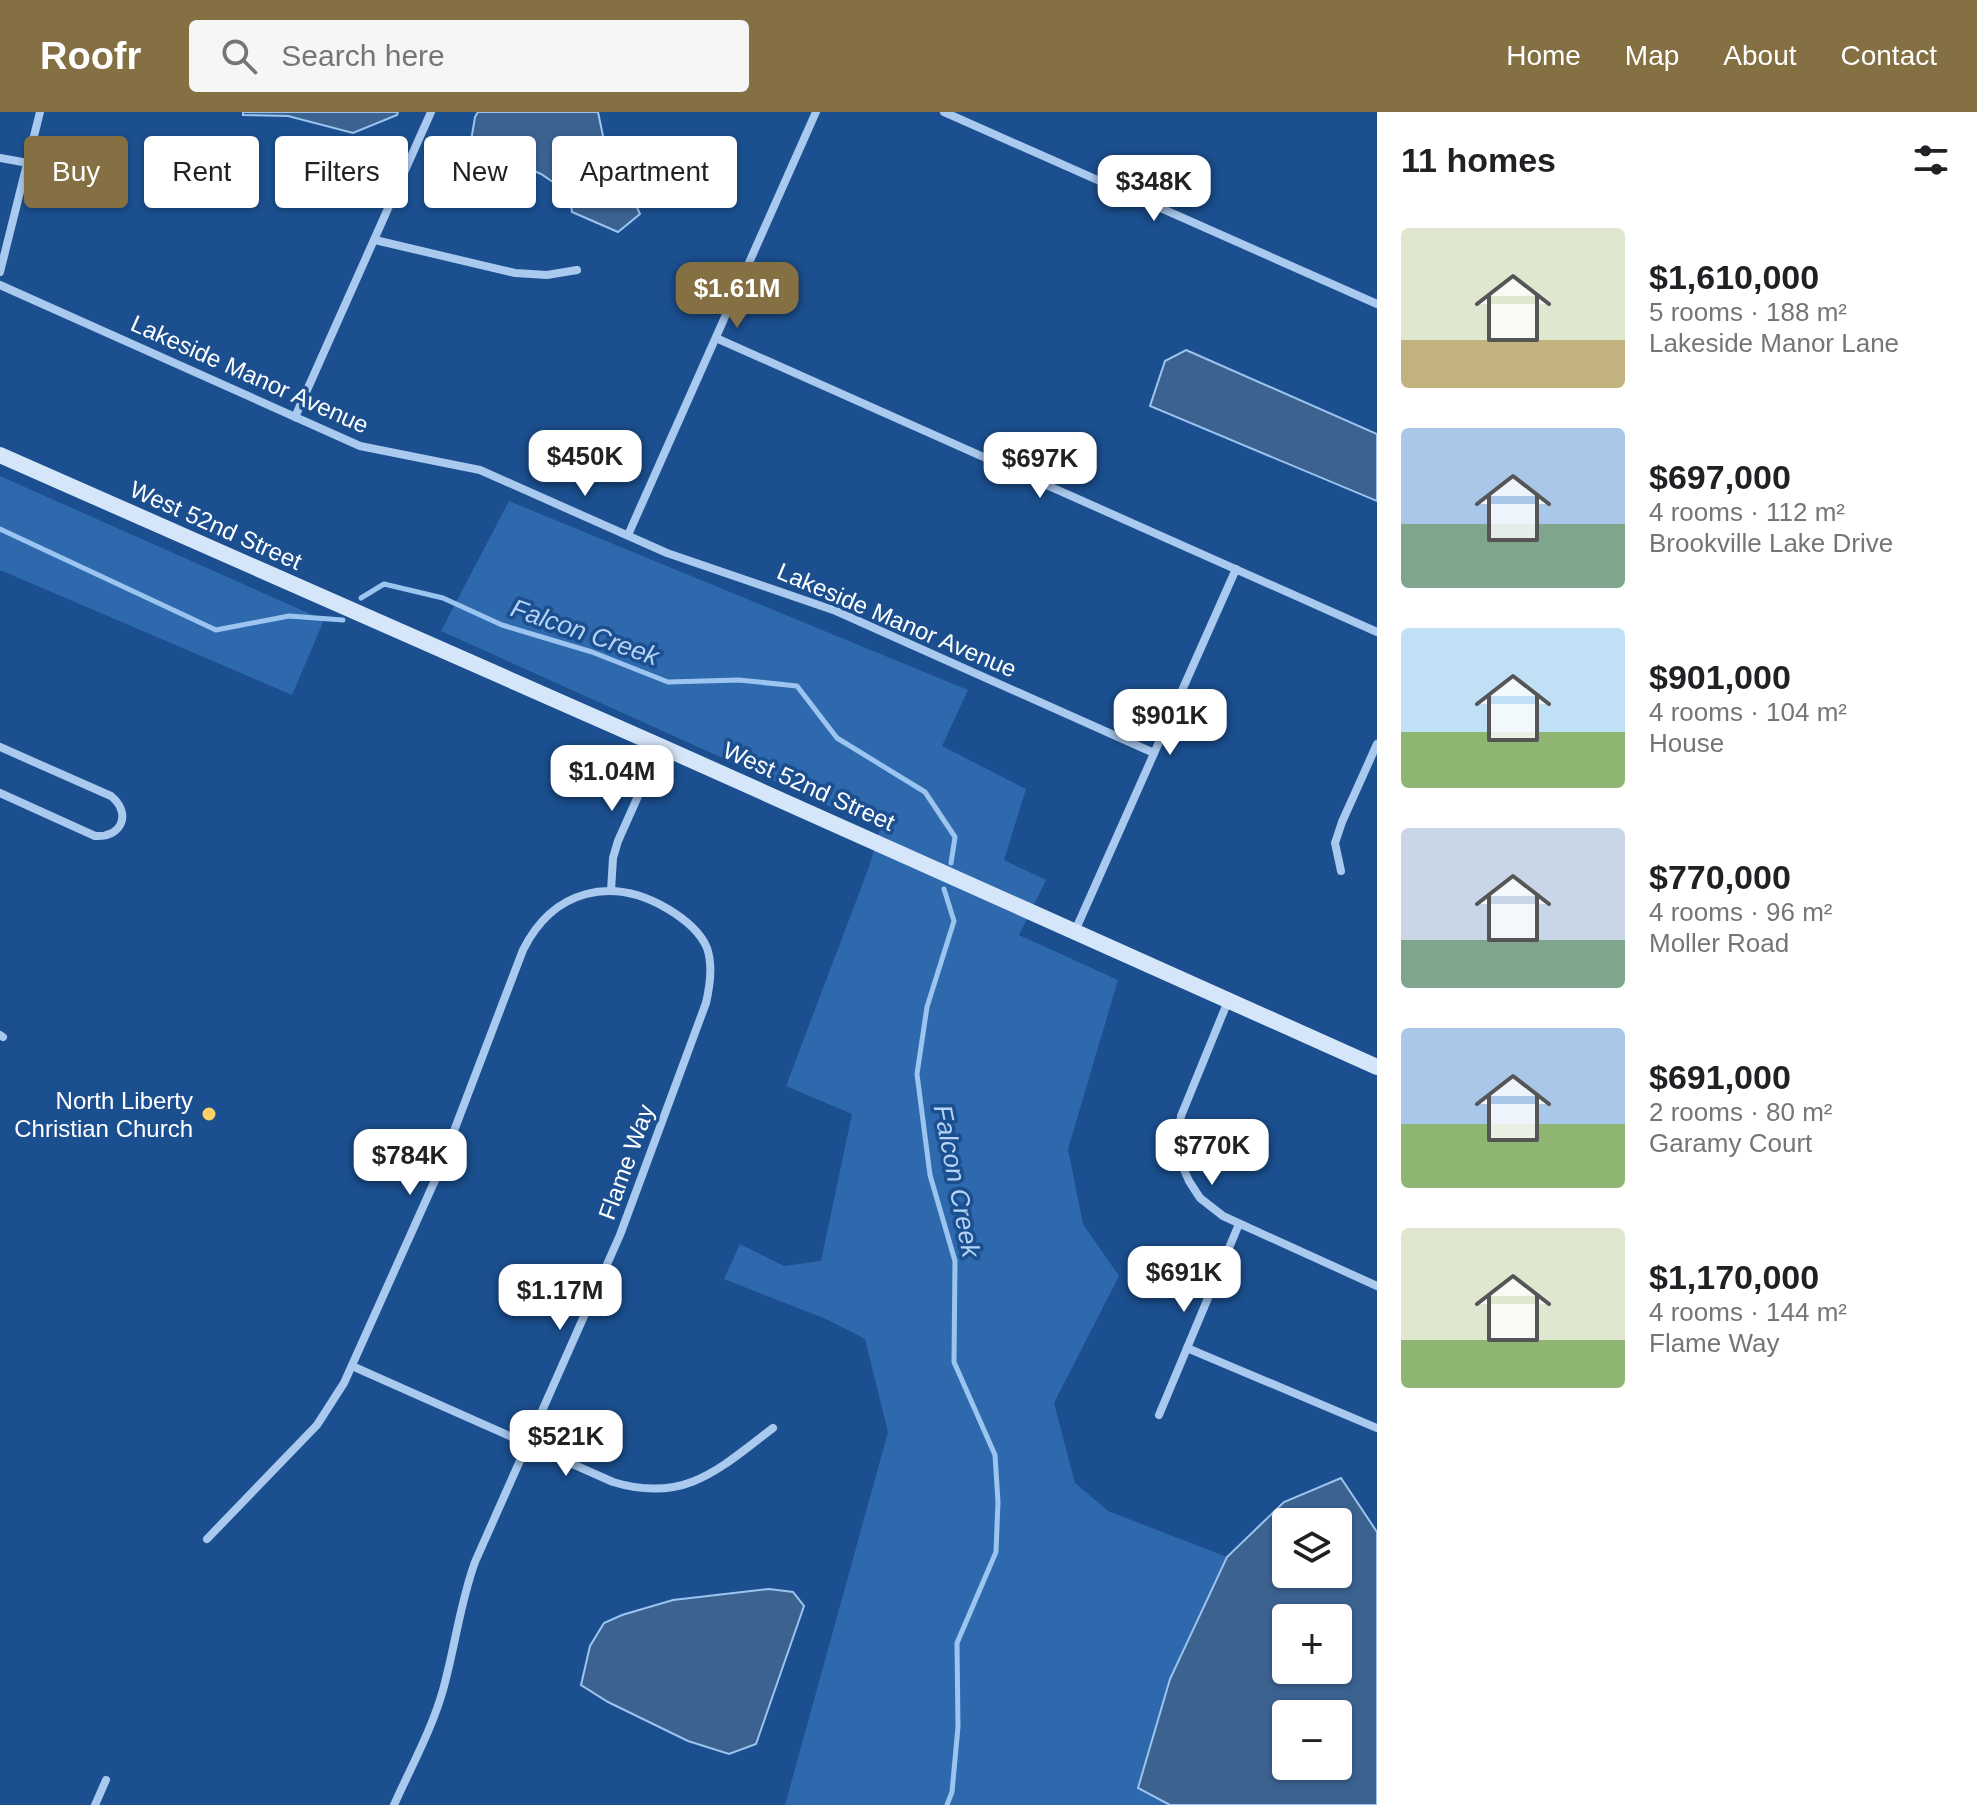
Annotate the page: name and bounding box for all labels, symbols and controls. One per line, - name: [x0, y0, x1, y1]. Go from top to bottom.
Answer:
- search box: [189, 20, 749, 92]
- icon: search: [217, 34, 261, 78]
- text: Roofr: [40, 35, 141, 77]
- text: Search here: [281, 39, 445, 72]
- text: Home: [1506, 40, 1581, 71]
- text: Map: [1625, 40, 1679, 71]
- text: About: [1723, 40, 1797, 71]
- text: Contact: [1841, 40, 1937, 71]
- chip: Buy: [24, 136, 128, 208]
- chip: Rent: [144, 136, 259, 208]
- chip: Filters: [275, 136, 408, 208]
- chip: New: [424, 136, 536, 208]
- chip: Apartment: [552, 136, 737, 208]
- icon: filters: [1909, 138, 1953, 182]
- text: 11 homes: [1401, 141, 1556, 179]
- pin: $348K: [1098, 155, 1210, 223]
- text: $348K: [1116, 166, 1192, 196]
- text: $1,610,000: [1649, 258, 1819, 296]
- icon: home: [1465, 260, 1561, 356]
- pin: $1.61M: [672, 262, 802, 330]
- text: $1.61M: [694, 273, 780, 303]
- text: 5 rooms · 188 m²: [1649, 297, 1847, 327]
- street label: Lakeside Manor Avenue: [127, 309, 373, 439]
- text: Lakeside Manor Lane: [1649, 328, 1899, 358]
- pin: $450K: [529, 430, 641, 498]
- pin: $697K: [984, 432, 1096, 500]
- text: $450K: [547, 441, 623, 471]
- text: $697K: [1002, 443, 1078, 473]
- text: $697,000: [1649, 458, 1791, 496]
- icon: home: [1465, 460, 1561, 556]
- street label: West 52nd Street: [126, 475, 306, 575]
- text: 4 rooms · 112 m²: [1649, 497, 1845, 527]
- text: Brookville Lake Drive: [1649, 528, 1893, 558]
- street label: Lakeside Manor Avenue: [773, 557, 1021, 683]
- water label: Falcon Creek: [507, 593, 665, 672]
- text: $901,000: [1649, 658, 1791, 696]
- icon: home: [1465, 660, 1561, 756]
- pin: $901K: [1114, 689, 1226, 757]
- text: 4 rooms · 104 m²: [1649, 697, 1847, 727]
- text: $901K: [1132, 700, 1208, 730]
- text: House: [1649, 728, 1724, 758]
- street label: West 52nd Street: [719, 736, 899, 836]
- pin: $1.04M: [547, 745, 677, 813]
- text: $1.04M: [569, 756, 655, 786]
- text: $770,000: [1649, 858, 1791, 896]
- icon: home: [1465, 860, 1561, 956]
- text: 4 rooms · 96 m²: [1649, 897, 1833, 927]
- text: Moller Road: [1649, 928, 1789, 958]
- text: $691,000: [1649, 1058, 1791, 1096]
- icon: home: [1465, 1060, 1561, 1156]
- place label: North Liberty Christian Church: [14, 1087, 193, 1142]
- text: 2 rooms · 80 m²: [1649, 1097, 1833, 1127]
- street label: Flame Way: [593, 1101, 659, 1223]
- water label: Falcon Creek: [928, 1102, 987, 1262]
- marker: North Liberty Christian Church: [200, 1105, 218, 1123]
- pin: $770K: [1156, 1119, 1268, 1187]
- text: Garamy Court: [1649, 1128, 1812, 1158]
- pin: $784K: [354, 1129, 466, 1197]
- text: $770K: [1174, 1130, 1250, 1160]
- text: $784K: [372, 1140, 448, 1170]
- pin: $691K: [1128, 1246, 1240, 1314]
- text: $691K: [1146, 1257, 1222, 1287]
- text: $1,170,000: [1649, 1258, 1819, 1296]
- icon: home: [1465, 1260, 1561, 1356]
- pin: $1.17M: [495, 1264, 625, 1332]
- text: $1.17M: [517, 1275, 603, 1305]
- text: 4 rooms · 144 m²: [1649, 1297, 1847, 1327]
- text: Flame Way: [1649, 1328, 1780, 1358]
- pin: $521K: [510, 1410, 622, 1478]
- text: $521K: [528, 1421, 604, 1451]
- map controls: [1272, 1508, 1352, 1780]
- button: layers: [1272, 1508, 1352, 1588]
- button: +: [1272, 1604, 1352, 1684]
- button: −: [1272, 1700, 1352, 1780]

